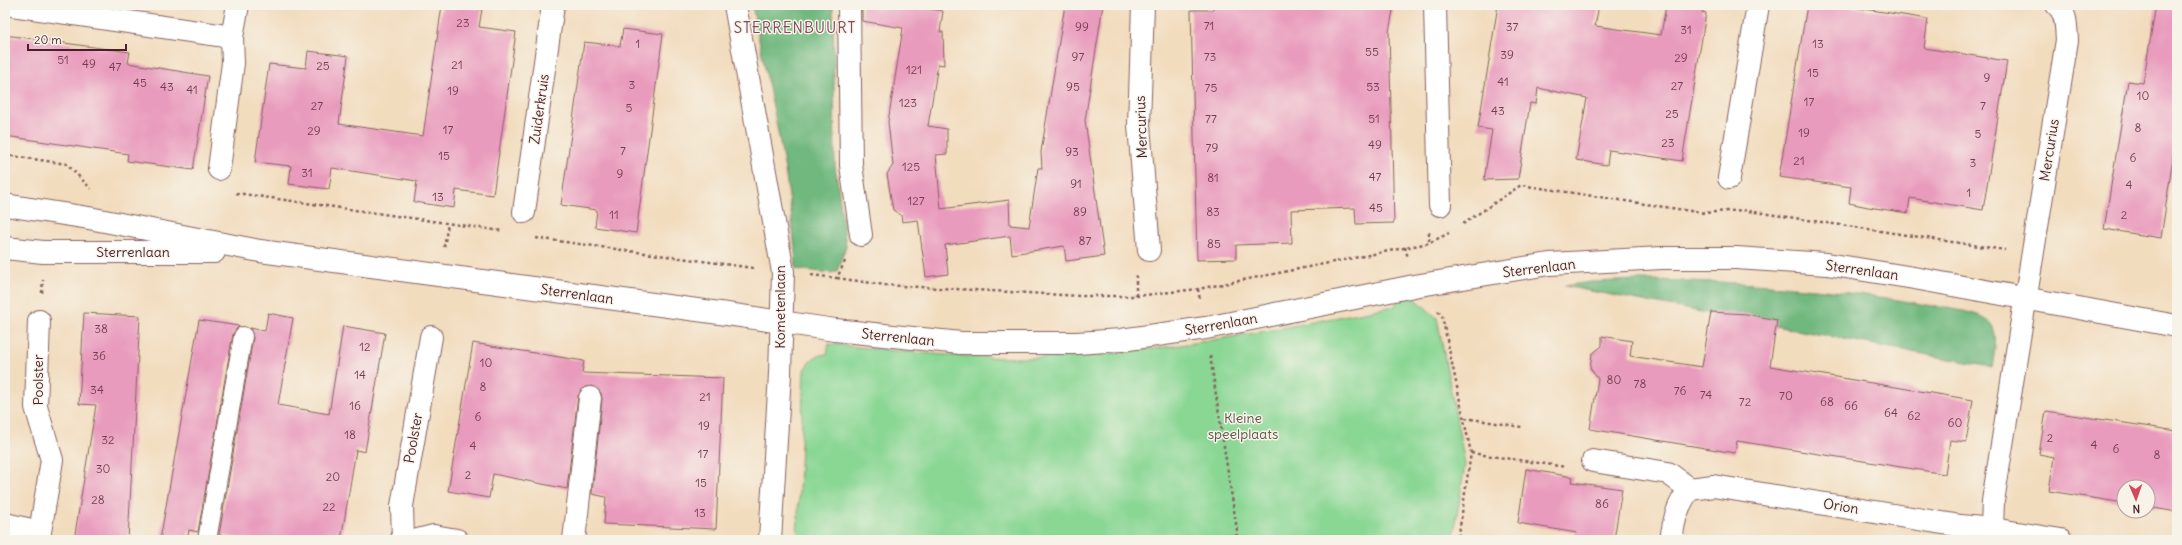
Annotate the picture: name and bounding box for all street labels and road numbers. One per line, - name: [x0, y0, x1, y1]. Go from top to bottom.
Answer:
- street label: Zuiderkruis: [525, 73, 553, 145]
- street label: Mercurius: [1131, 95, 1151, 159]
- street label: Mercurius: [2035, 117, 2063, 183]
- street label: Sterrenlaan: [96, 243, 170, 261]
- street label: Sterrenlaan: [1501, 255, 1577, 281]
- street label: Sterrenlaan: [1824, 256, 1900, 284]
- street label: Kometenlaan: [771, 265, 789, 349]
- street label: Sterrenlaan: [539, 280, 615, 308]
- street label: Sterrenlaan: [1183, 309, 1259, 339]
- street label: Sterrenlaan: [861, 324, 935, 350]
- street label: Poolster: [29, 354, 47, 406]
- street label: Poolster: [400, 411, 426, 465]
- street label: Orion: [1822, 494, 1860, 518]

